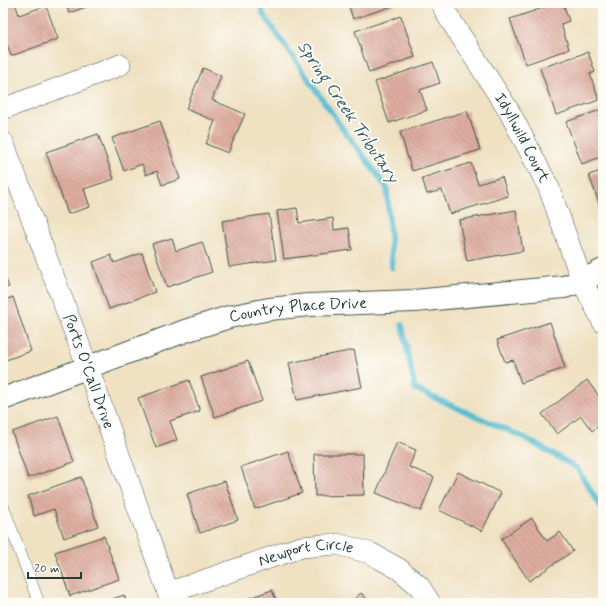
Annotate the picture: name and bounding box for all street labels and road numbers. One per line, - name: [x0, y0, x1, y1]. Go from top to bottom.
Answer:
- street label: Idyllwild Court: [489, 89, 555, 187]
- street label: Country Place Drive: [227, 292, 367, 327]
- street label: Ports O'Call Drive: [58, 311, 119, 432]
- street label: Newport Circle: [256, 533, 356, 571]

